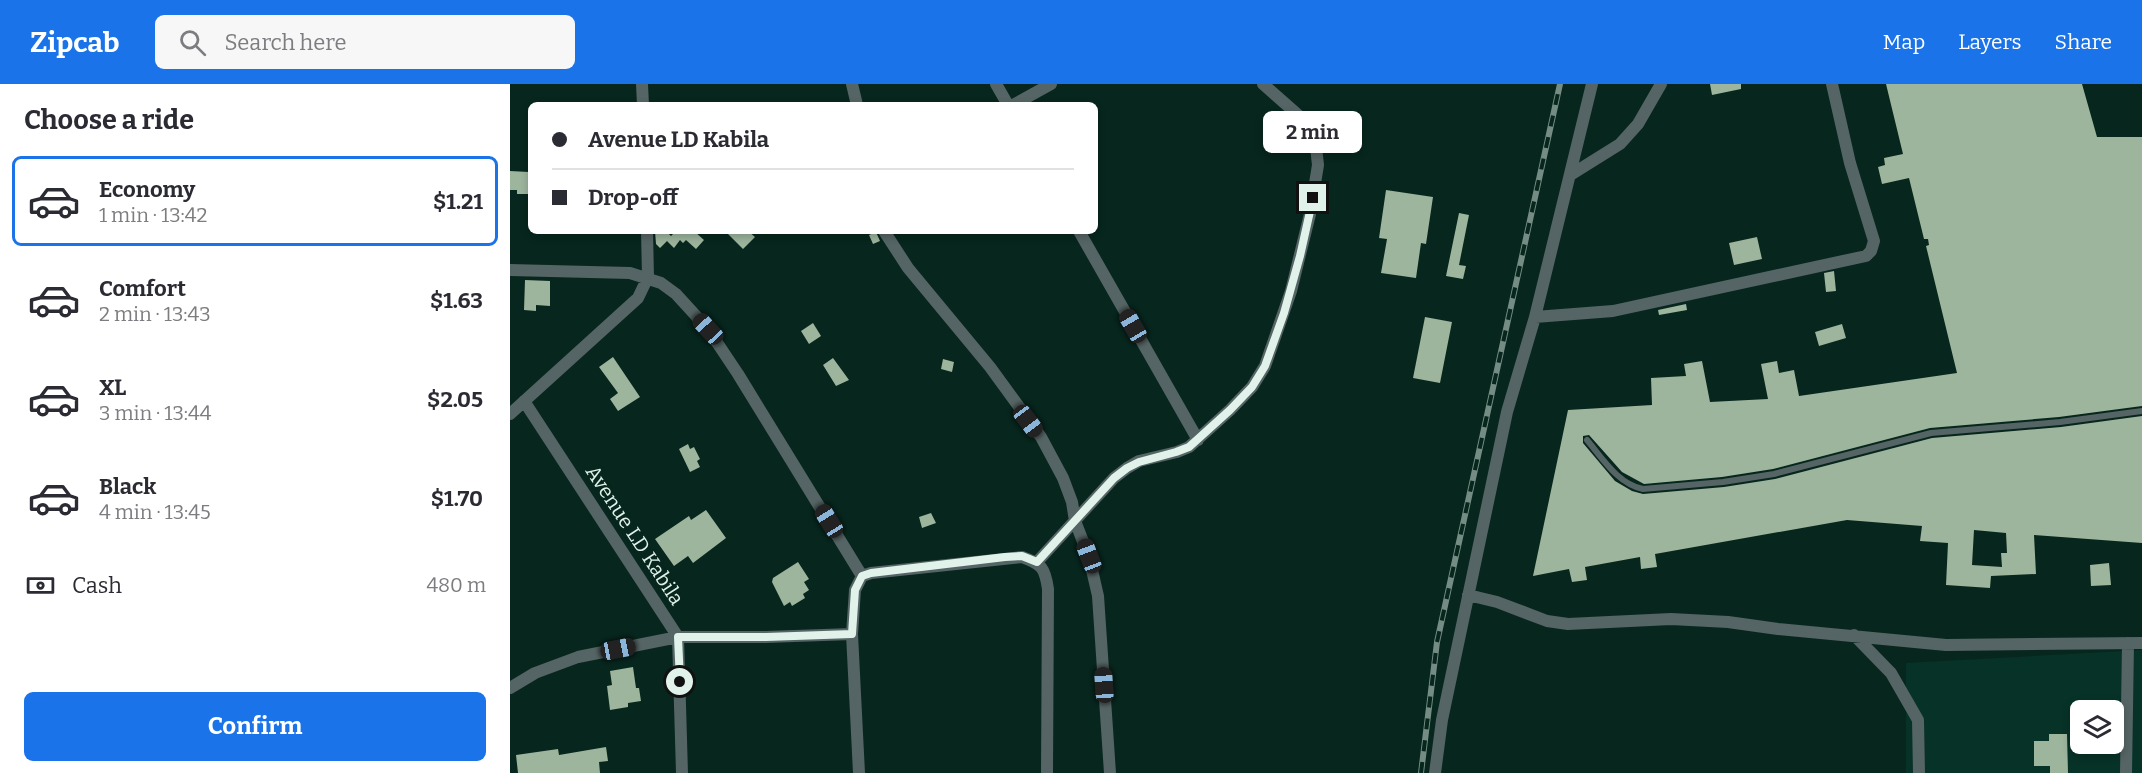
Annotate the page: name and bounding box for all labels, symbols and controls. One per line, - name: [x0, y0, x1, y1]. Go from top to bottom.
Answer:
- search box: [155, 15, 575, 69]
- text: Zipcab: [30, 26, 119, 59]
- icon: search: [176, 26, 209, 59]
- text: Search here: [224, 29, 347, 56]
- text: Map: [1883, 29, 1925, 55]
- text: Layers: [1958, 29, 2022, 55]
- text: Share: [2055, 29, 2112, 55]
- text: Choose a ride: [24, 104, 194, 136]
- callout: 2 min: [1264, 111, 1362, 153]
- text: 2 min: [1286, 120, 1339, 144]
- text: Avenue LD Kabila: [588, 126, 769, 153]
- icon: car: [27, 174, 81, 228]
- text: Economy: [99, 176, 195, 203]
- text: Drop-off: [588, 184, 678, 211]
- route end: [1299, 184, 1326, 211]
- text: $1.21: [433, 188, 483, 215]
- text: 1 min · 13:42: [99, 203, 207, 227]
- icon: car: [27, 273, 81, 327]
- text: Comfort: [99, 275, 186, 302]
- text: $1.63: [430, 287, 483, 314]
- text: 2 min · 13:43: [99, 302, 211, 326]
- car: [1116, 306, 1150, 346]
- car: [689, 310, 727, 348]
- icon: car: [27, 372, 81, 426]
- text: XL: [99, 374, 126, 401]
- text: $2.05: [427, 386, 483, 413]
- text: 3 min · 13:44: [99, 401, 212, 425]
- car: [1010, 401, 1046, 441]
- street label: Avenue LD Kabila: [581, 461, 689, 609]
- icon: car: [27, 471, 81, 525]
- text: Black: [99, 473, 156, 500]
- text: $1.70: [431, 485, 483, 512]
- text: 4 min · 13:45: [99, 500, 211, 524]
- car: [812, 501, 846, 541]
- car: [1074, 536, 1104, 576]
- icon: cash: [24, 569, 57, 602]
- text: Cash: [72, 572, 122, 599]
- text: 480 m: [426, 573, 486, 597]
- car: [599, 637, 637, 661]
- car: [1094, 666, 1114, 704]
- route start: [666, 668, 693, 695]
- button: Confirm: [24, 692, 486, 761]
- map controls: [2070, 700, 2124, 754]
- button: layers: [2070, 700, 2124, 754]

